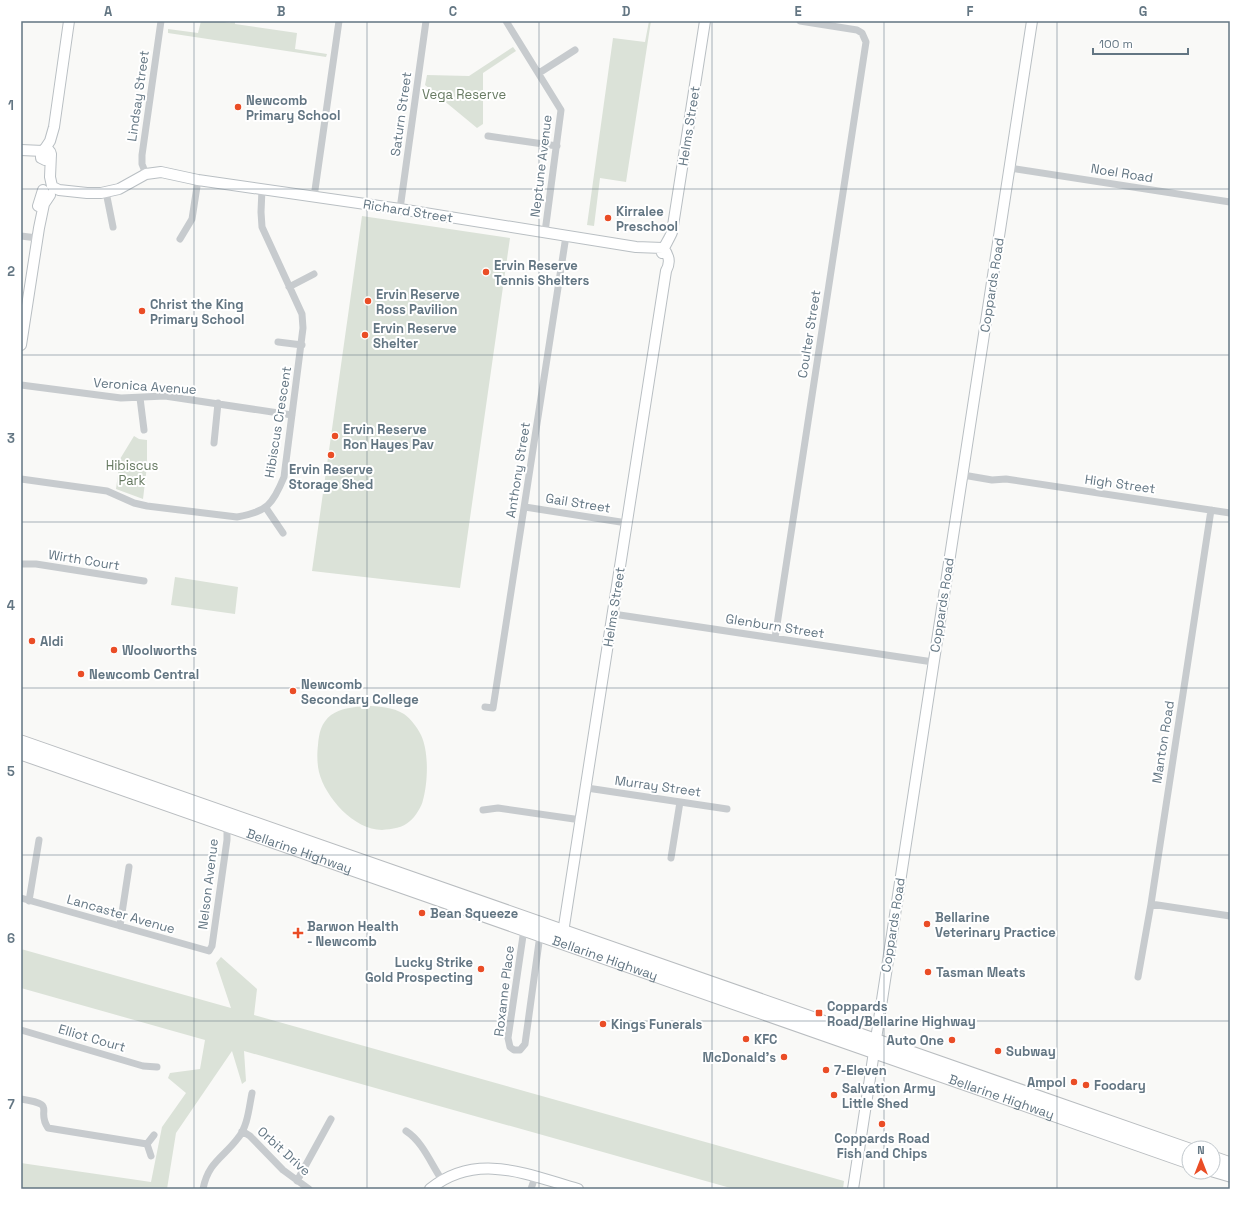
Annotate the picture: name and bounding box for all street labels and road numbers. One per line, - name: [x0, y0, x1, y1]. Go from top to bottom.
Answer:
- street label: Lindsay Street: [123, 49, 153, 143]
- street label: Saturn Street: [387, 71, 415, 157]
- street label: Helms Street: [674, 85, 704, 167]
- street label: Neptune Avenue: [526, 114, 556, 218]
- street label: Noel Road: [1090, 160, 1154, 186]
- street label: Richard Street: [362, 196, 454, 226]
- street label: Coppards Road: [976, 236, 1008, 334]
- street label: Coulter Street: [794, 289, 824, 379]
- street label: Hibiscus Crescent: [261, 365, 295, 479]
- street label: Veronica Avenue: [93, 374, 197, 398]
- street label: Anthony Street: [502, 421, 534, 519]
- street label: High Street: [1084, 471, 1156, 497]
- street label: Gail Street: [544, 489, 612, 517]
- street label: Wirth Court: [47, 546, 121, 574]
- street label: Coppards Road: [926, 556, 958, 654]
- street label: Helms Street: [599, 566, 629, 648]
- street label: Glenburn Street: [724, 610, 826, 642]
- street label: Manton Road: [1148, 699, 1178, 785]
- street label: Murray Street: [614, 772, 702, 800]
- street label: Bellarine Highway: [244, 824, 355, 877]
- street label: Nelson Avenue: [194, 838, 222, 930]
- street label: Coppards Road: [877, 876, 909, 974]
- street label: Lancaster Avenue: [65, 890, 177, 938]
- street label: Bellarine Highway: [550, 931, 660, 984]
- street label: Roxanne Place: [490, 945, 518, 1037]
- street label: Elliot Court: [56, 1020, 128, 1056]
- street label: Bellarine Highway: [946, 1070, 1057, 1123]
- street label: Orbit Drive: [254, 1123, 314, 1179]

